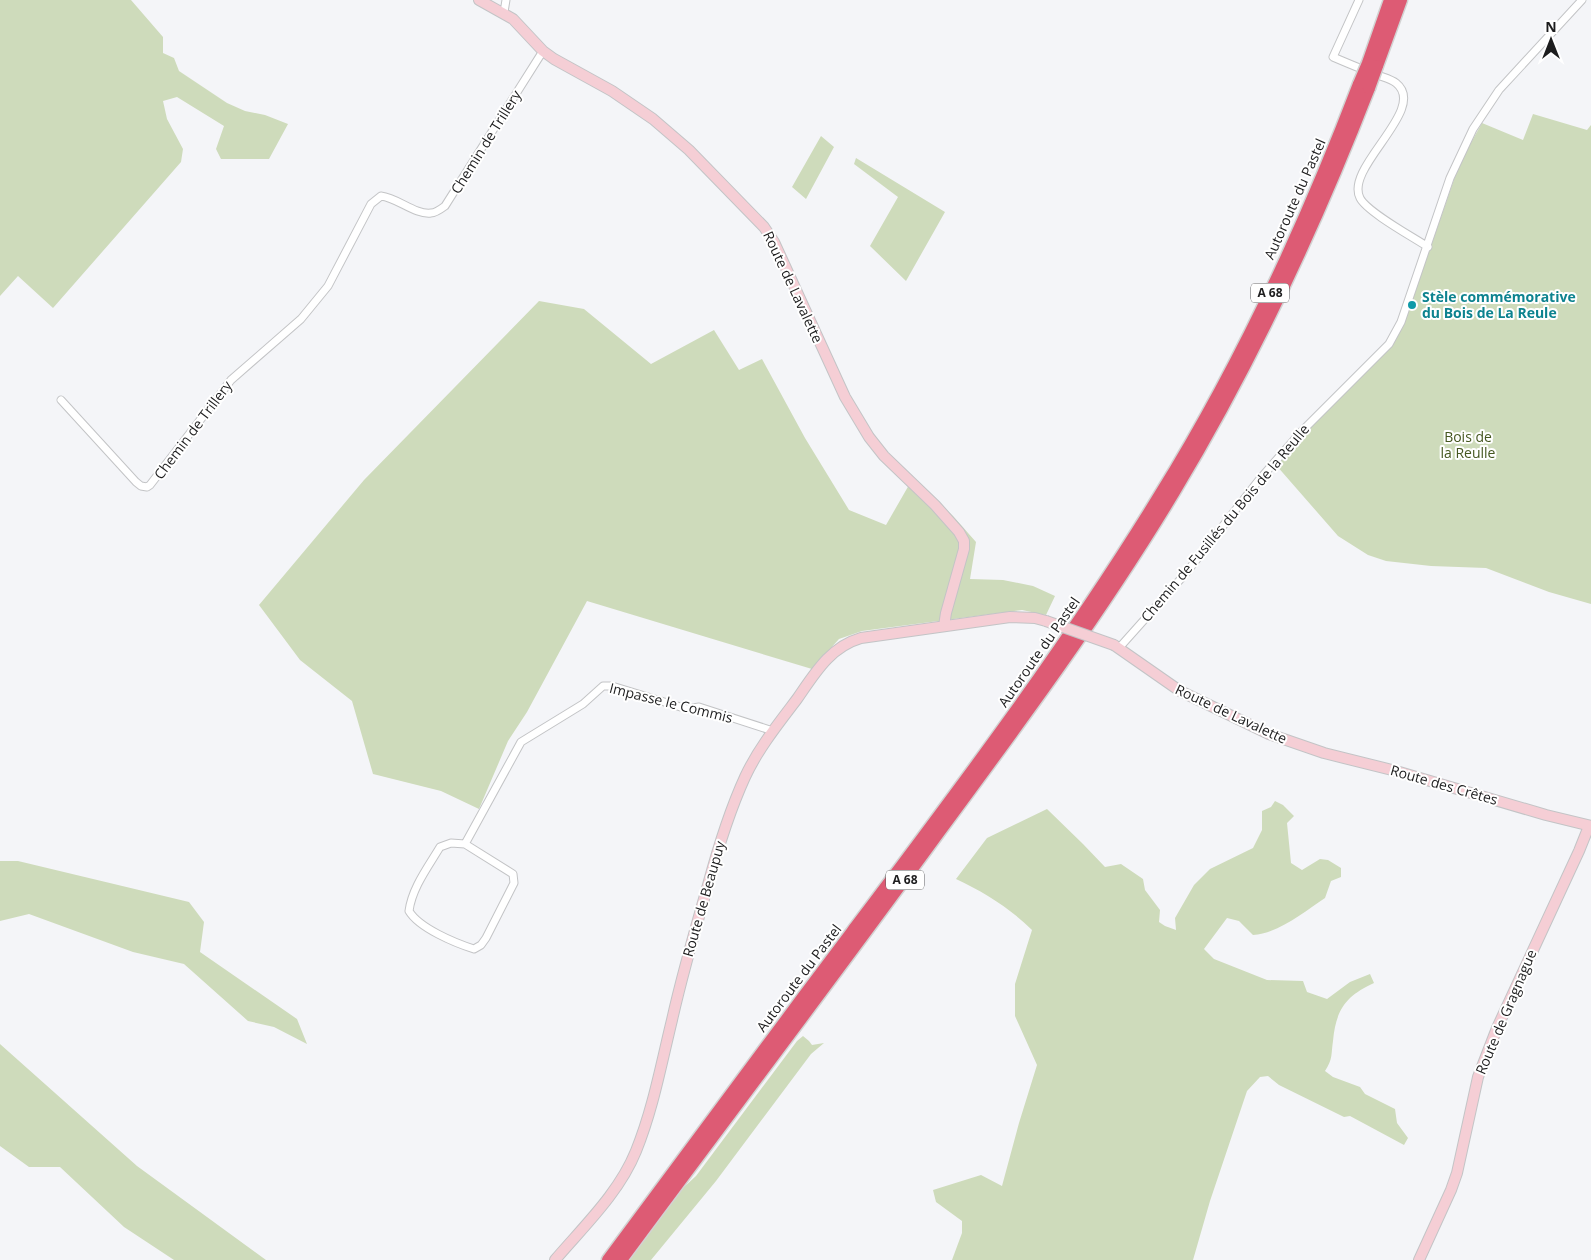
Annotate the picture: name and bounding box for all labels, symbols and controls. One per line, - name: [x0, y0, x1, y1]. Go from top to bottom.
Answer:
- north arrow: [1526, 15, 1576, 65]
- text: N: [1545, 17, 1557, 36]
- street label: Chemin de Trillery: [446, 86, 526, 197]
- street label: Autoroute du Pastel: [1259, 135, 1330, 262]
- street label: Route de Lavalette: [759, 228, 828, 346]
- road number: A 68: [1251, 284, 1289, 302]
- place label: Stèle commémorative du Bois de La Reule: [1422, 287, 1576, 322]
- marker: Stèle commémorative du Bois de La Reule: [1406, 299, 1418, 311]
- street label: Chemin de Trillery: [149, 376, 236, 483]
- street label: Chemin de Fusillés du Bois de la Reulle: [1136, 420, 1313, 625]
- park label: Bois de la Reulle: [1441, 427, 1496, 462]
- street label: Autoroute du Pastel: [993, 593, 1084, 710]
- street label: Impasse le Commis: [607, 678, 735, 727]
- street label: Route de Lavalette: [1172, 679, 1290, 748]
- street label: Route des Crêtes: [1388, 760, 1500, 809]
- street label: Route de Beaupuy: [678, 838, 729, 959]
- road number: A 68: [886, 870, 924, 890]
- street label: Autoroute du Pastel: [752, 920, 845, 1035]
- street label: Route de Gragnague: [1471, 946, 1540, 1077]

